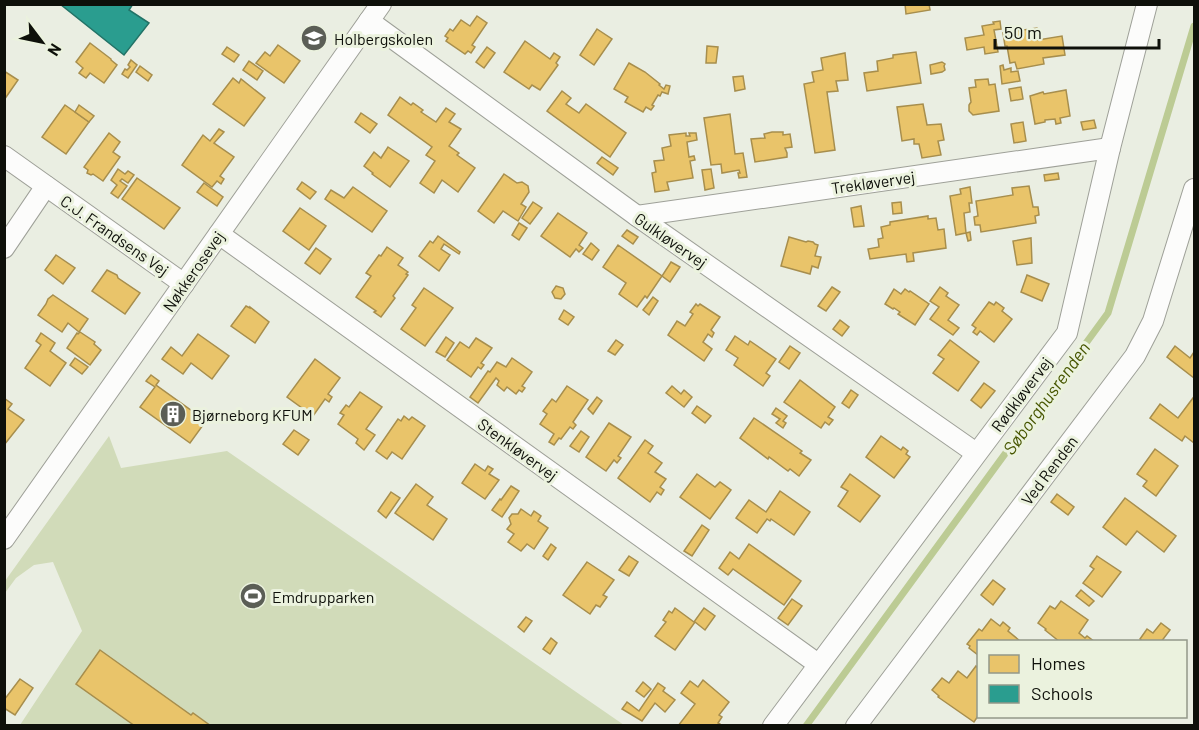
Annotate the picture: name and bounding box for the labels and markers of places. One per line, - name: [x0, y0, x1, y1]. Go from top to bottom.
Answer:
- school or university icon: Holbergskolen: [299, 23, 329, 53]
- place label: Holbergskolen: [334, 29, 433, 48]
- building icon: Bjørneborg KFUM: [158, 399, 188, 429]
- place label: Bjørneborg KFUM: [192, 405, 313, 424]
- sports icon: Emdrupparken: [238, 581, 268, 611]
- place label: Emdrupparken: [272, 587, 374, 606]

